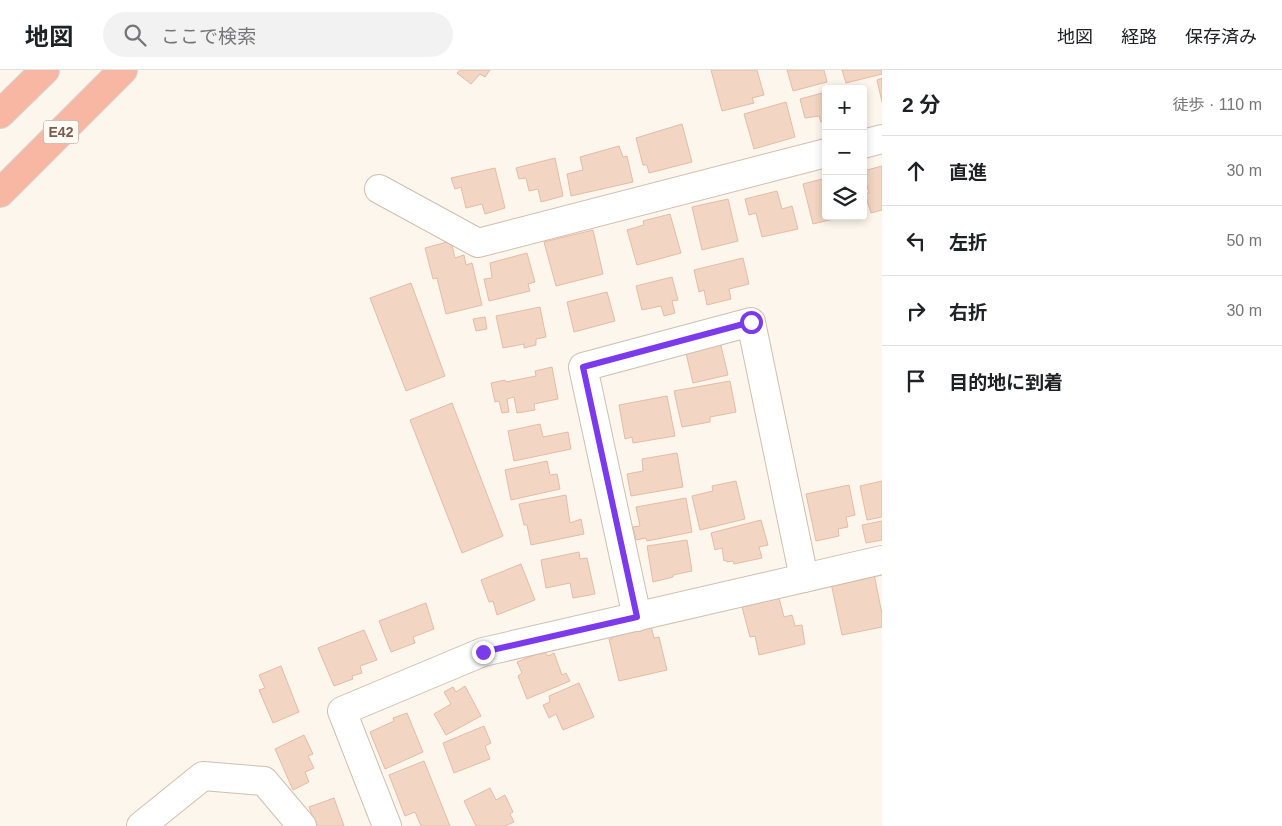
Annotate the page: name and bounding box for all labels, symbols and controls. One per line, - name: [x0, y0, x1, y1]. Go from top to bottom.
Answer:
- search box: [103, 12, 453, 57]
- icon: search: [121, 21, 149, 49]
- text: 地図: [25, 23, 73, 50]
- text: ここで検索: [161, 26, 256, 47]
- text: 地図: [1057, 27, 1093, 47]
- text: 経路: [1121, 27, 1157, 47]
- text: 保存済み: [1185, 27, 1257, 47]
- map controls: [822, 85, 867, 220]
- button: +: [822, 85, 867, 130]
- text: 2 分: [902, 93, 941, 116]
- text: 徒歩 · 110 m: [1172, 96, 1262, 113]
- road number: E42: [44, 121, 78, 144]
- button: −: [822, 130, 867, 175]
- icon: ahead: [902, 157, 930, 185]
- text: 直進: [949, 162, 987, 183]
- text: 30 m: [1226, 162, 1262, 179]
- button: layers: [822, 175, 867, 220]
- icon: left: [902, 227, 930, 255]
- text: 左折: [949, 232, 987, 253]
- text: 50 m: [1226, 232, 1262, 249]
- icon: right: [902, 297, 930, 325]
- text: 右折: [949, 302, 987, 323]
- text: 30 m: [1226, 302, 1262, 319]
- route start: [740, 311, 763, 334]
- icon: arrive: [902, 367, 930, 395]
- text: 目的地に到着: [949, 372, 1063, 393]
- route end: [472, 641, 495, 664]

